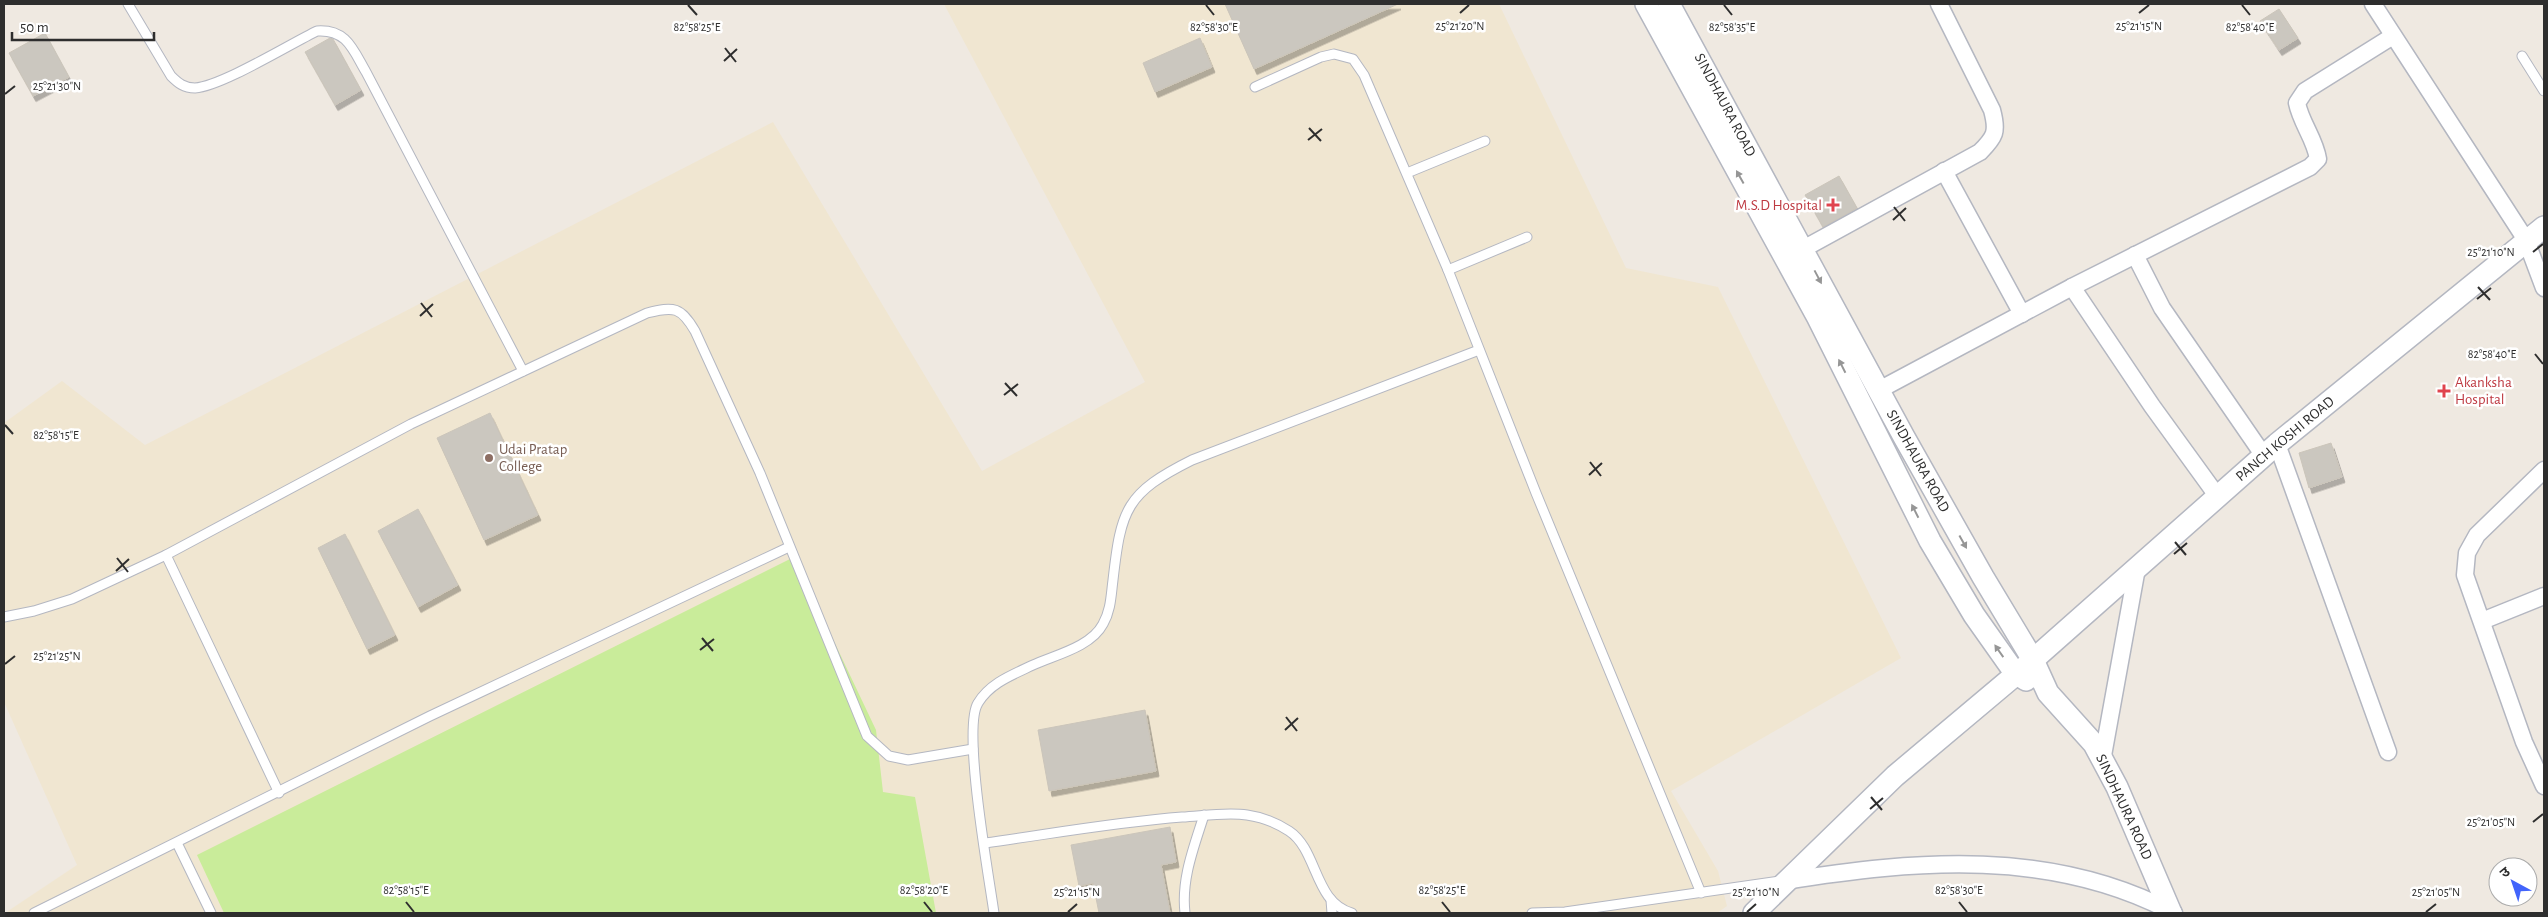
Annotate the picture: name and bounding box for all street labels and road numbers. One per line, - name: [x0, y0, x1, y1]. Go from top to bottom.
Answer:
- street label: SINDHAURA ROAD: [1692, 51, 1759, 159]
- street label: PANCH KOSHI ROAD: [2233, 393, 2337, 484]
- street label: SINDHAURA ROAD: [1884, 407, 1952, 515]
- street label: SINDHAURA ROAD: [2093, 752, 2155, 862]

